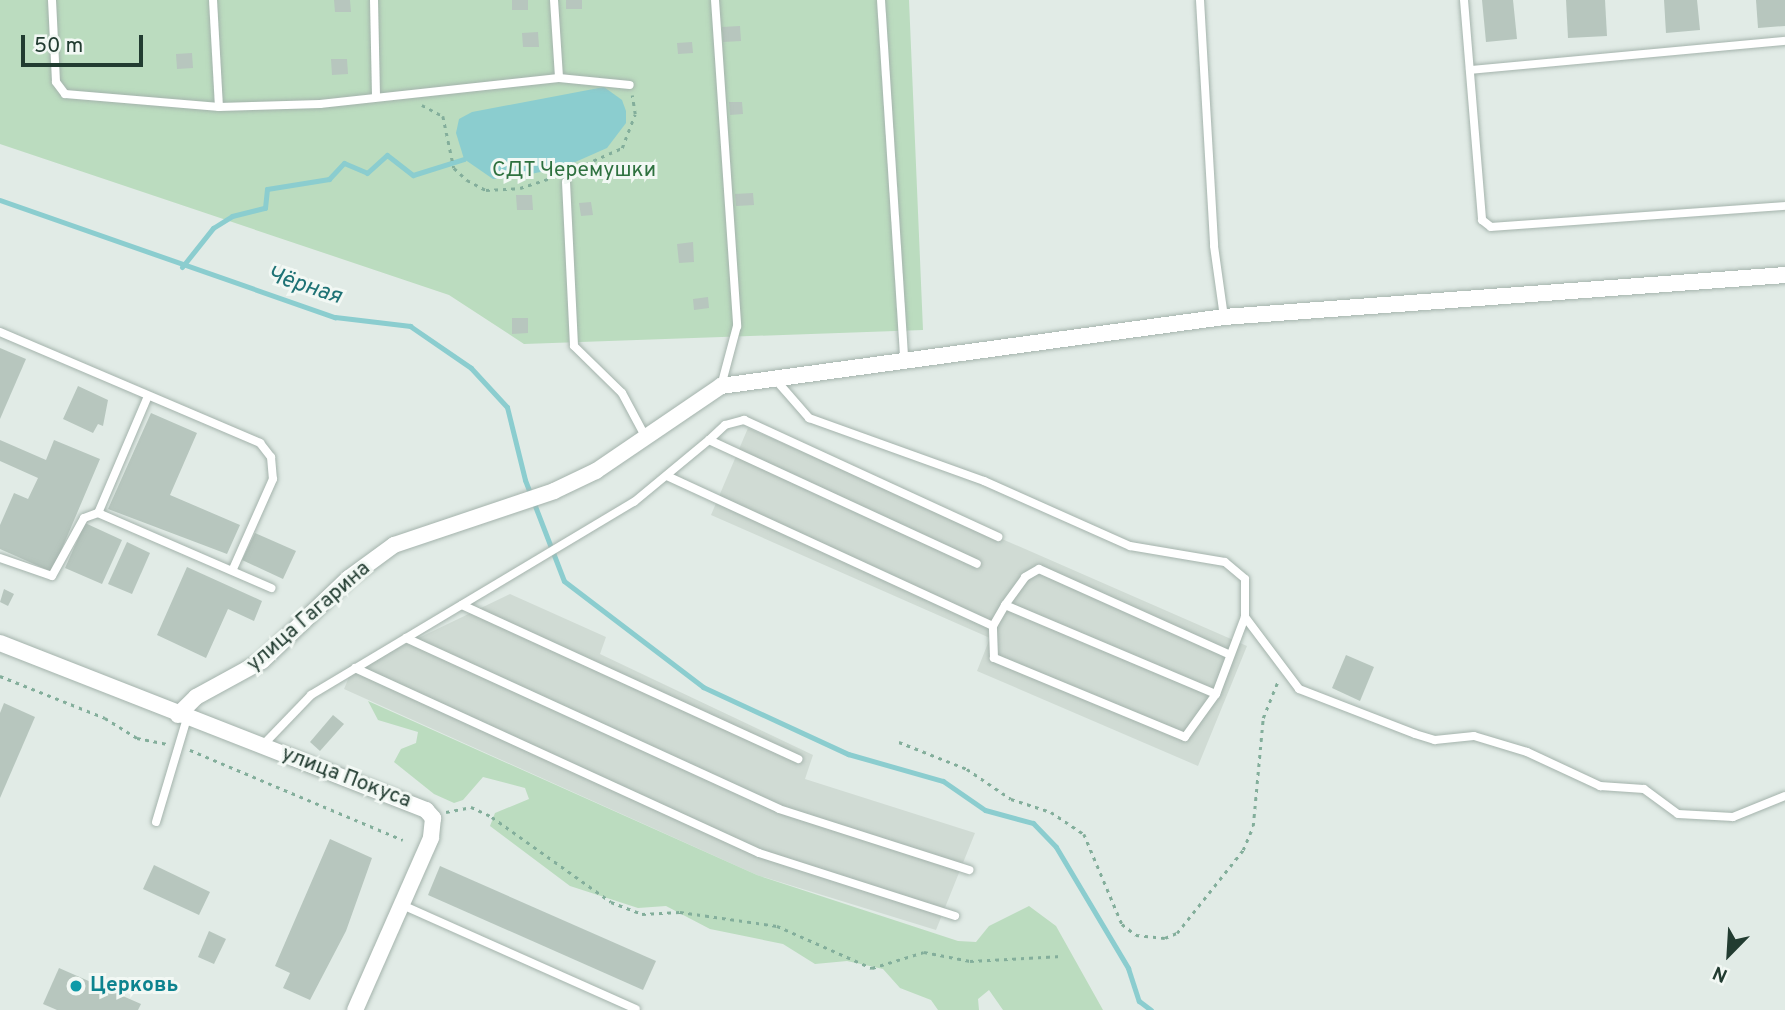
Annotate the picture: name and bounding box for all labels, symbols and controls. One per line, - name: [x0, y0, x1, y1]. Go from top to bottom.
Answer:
- scale bar: [24, 21, 147, 65]
- text: 50 m: [34, 33, 83, 60]
- park label: СДТ Черемушки: [492, 158, 656, 184]
- water label: Чёрная: [263, 262, 345, 312]
- street label: улица Гагарина: [242, 557, 376, 677]
- street label: улица Покуса: [278, 742, 414, 814]
- north arrow: [1694, 919, 1764, 989]
- text: N: [1709, 959, 1732, 987]
- place label: Церковь: [90, 973, 178, 999]
- marker: Церковь: [68, 978, 84, 994]

